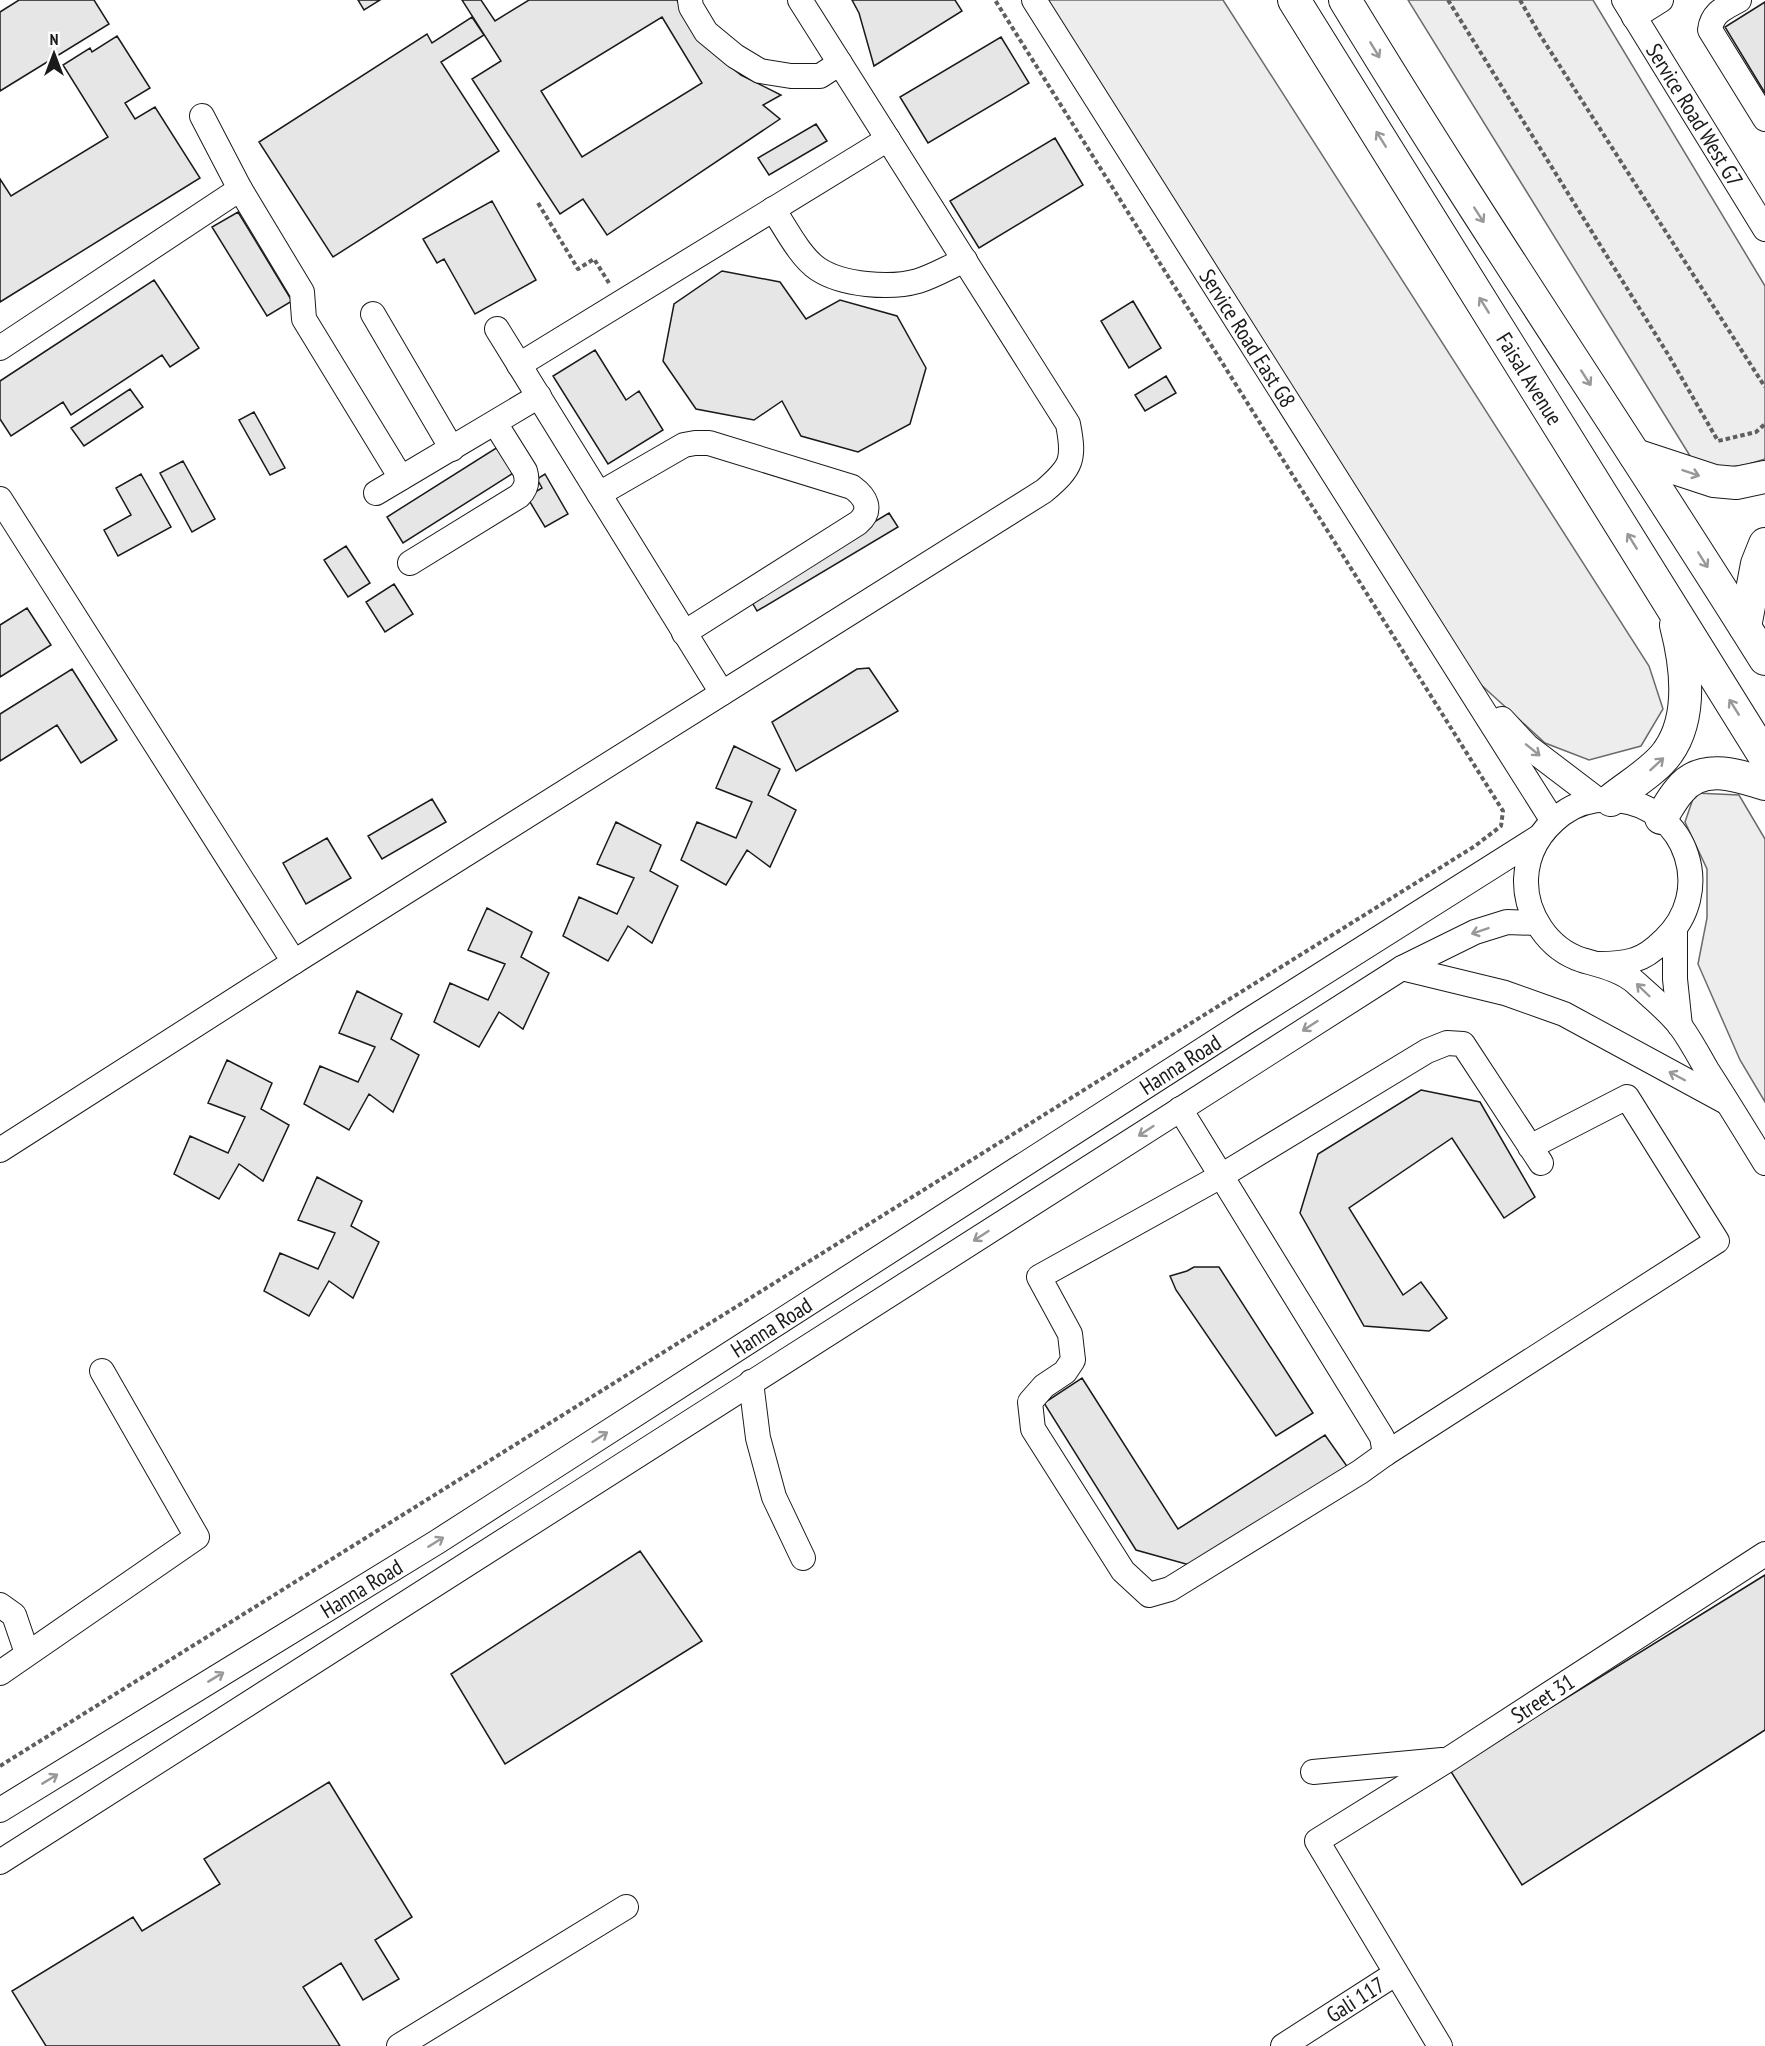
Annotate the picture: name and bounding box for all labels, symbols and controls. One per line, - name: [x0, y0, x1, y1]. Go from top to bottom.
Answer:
- north arrow: [24, 24, 84, 84]
- text: N: [50, 29, 58, 49]
- street label: Service Road West G7: [1640, 38, 1749, 192]
- one-way arrow: [1370, 41, 1382, 58]
- one-way arrow: [1374, 131, 1386, 148]
- one-way arrow: [1474, 206, 1486, 223]
- street label: Service Road East G8: [1194, 264, 1302, 413]
- one-way arrow: [1477, 297, 1489, 314]
- street label: Faisal Avenue: [1490, 327, 1569, 430]
- one-way arrow: [1579, 370, 1592, 387]
- one-way arrow: [1681, 468, 1700, 479]
- one-way arrow: [1625, 533, 1637, 550]
- one-way arrow: [1698, 551, 1710, 568]
- one-way arrow: [1728, 699, 1740, 716]
- one-way arrow: [1525, 744, 1541, 757]
- one-way arrow: [1649, 756, 1664, 771]
- one-way arrow: [1471, 926, 1490, 937]
- one-way arrow: [1635, 982, 1650, 997]
- one-way arrow: [1302, 1020, 1319, 1032]
- street label: Hanna Road: [1134, 1028, 1226, 1101]
- one-way arrow: [1669, 1070, 1686, 1082]
- one-way arrow: [1138, 1125, 1155, 1137]
- one-way arrow: [973, 1230, 990, 1242]
- street label: Hanna Road: [725, 1291, 817, 1364]
- one-way arrow: [591, 1431, 608, 1443]
- one-way arrow: [427, 1536, 444, 1548]
- street label: Hanna Road: [315, 1553, 408, 1624]
- street label: Street 31: [1506, 1667, 1580, 1729]
- one-way arrow: [207, 1671, 224, 1683]
- one-way arrow: [41, 1772, 58, 1784]
- street label: Gali 117: [1321, 1970, 1390, 2029]

